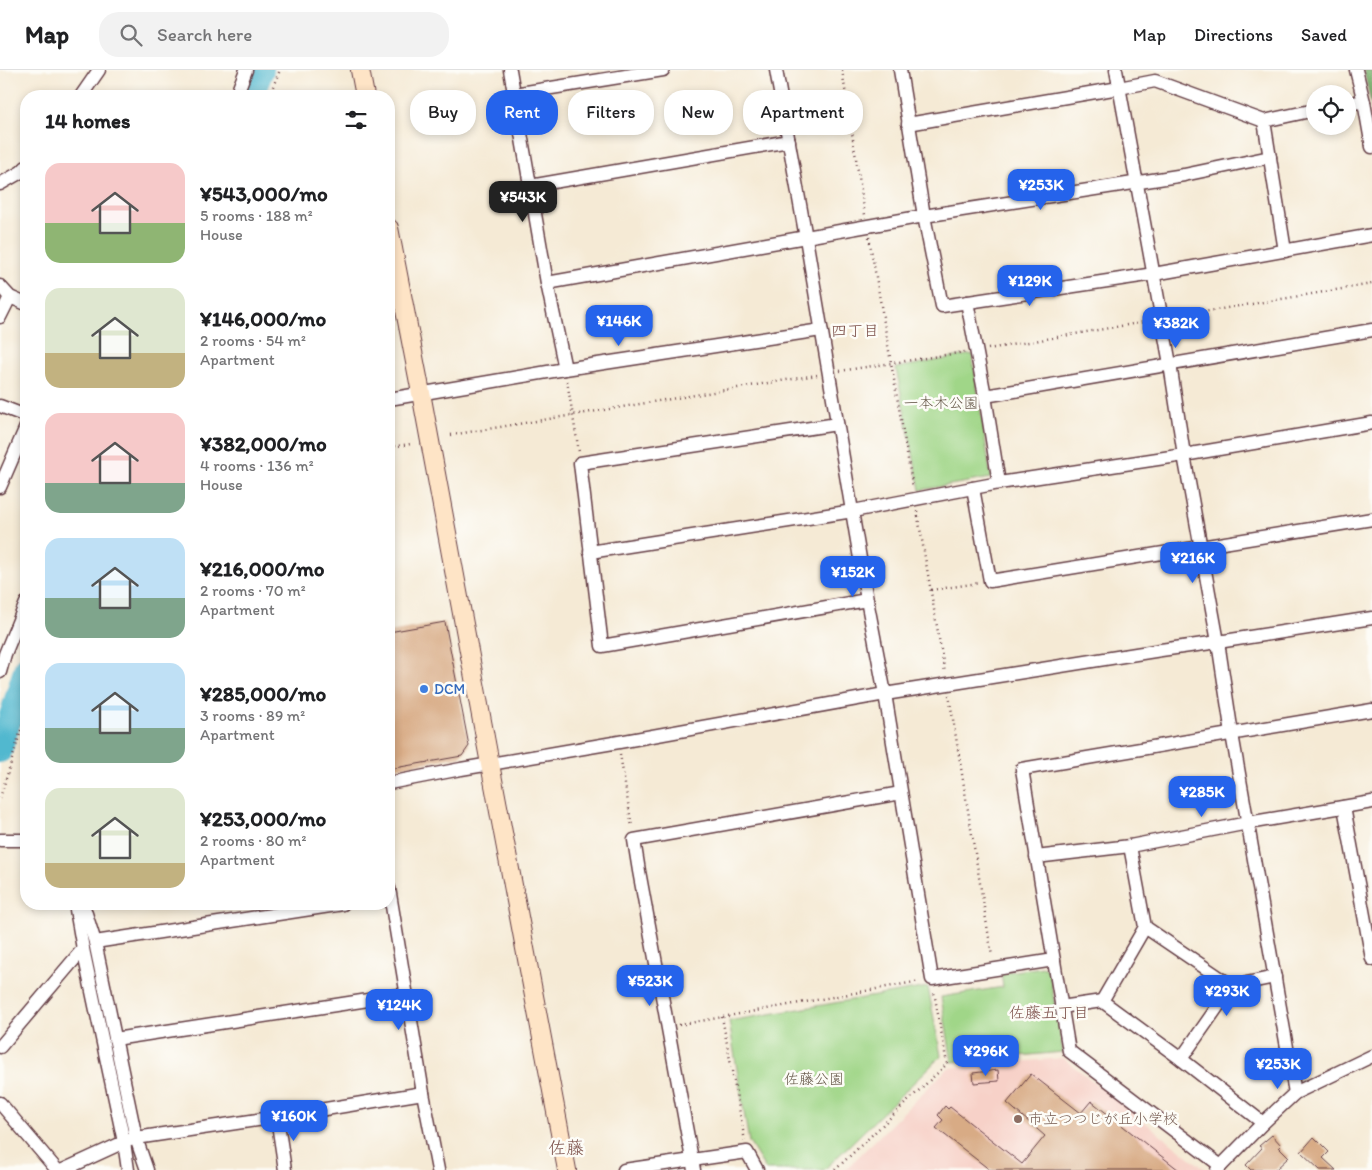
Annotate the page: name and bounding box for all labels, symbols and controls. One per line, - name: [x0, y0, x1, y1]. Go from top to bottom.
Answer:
- search box: [99, 12, 449, 57]
- text: Map: [25, 20, 69, 49]
- icon: search: [117, 21, 145, 49]
- text: Search here: [157, 23, 252, 46]
- text: Map: [1133, 24, 1166, 46]
- text: Directions: [1194, 24, 1273, 46]
- text: Saved: [1301, 24, 1347, 46]
- map controls: [1306, 85, 1356, 135]
- button: locate: [1306, 85, 1356, 135]
- chip: Buy: [410, 90, 476, 135]
- chip: Rent: [486, 90, 558, 135]
- chip: Filters: [568, 90, 654, 135]
- chip: New: [664, 90, 733, 135]
- chip: Apartment: [743, 90, 863, 135]
- icon: filters: [342, 106, 370, 134]
- text: 14 homes: [45, 108, 130, 133]
- pin: ¥253K: [1006, 168, 1076, 211]
- text: ¥253K: [1019, 175, 1063, 194]
- pin: ¥543K: [488, 180, 558, 223]
- text: ¥543,000/mo: [200, 181, 328, 206]
- icon: home: [85, 183, 145, 243]
- text: ¥543K: [500, 187, 546, 206]
- text: 5 rooms · 188 m²: [200, 206, 313, 225]
- text: House: [200, 225, 243, 244]
- pin: ¥129K: [995, 264, 1065, 307]
- text: ¥129K: [1008, 271, 1052, 290]
- pin: ¥146K: [584, 304, 654, 347]
- text: ¥146,000/mo: [200, 306, 326, 331]
- pin: ¥382K: [1141, 306, 1211, 349]
- icon: home: [85, 308, 145, 368]
- text: ¥146K: [597, 311, 641, 330]
- text: ¥382K: [1153, 313, 1199, 332]
- district label: 四丁目: [831, 321, 879, 340]
- text: 2 rooms · 54 m²: [200, 331, 306, 350]
- text: Apartment: [200, 350, 275, 369]
- park label: 一本木公園: [903, 394, 979, 412]
- text: ¥382,000/mo: [200, 431, 327, 456]
- icon: home: [85, 433, 145, 493]
- text: 4 rooms · 136 m²: [200, 456, 314, 475]
- text: House: [200, 475, 243, 494]
- pin: ¥216K: [1158, 542, 1228, 584]
- text: ¥216K: [1171, 548, 1215, 567]
- text: ¥216,000/mo: [200, 556, 325, 581]
- pin: ¥152K: [818, 556, 888, 598]
- icon: home: [85, 558, 145, 618]
- text: ¥152K: [831, 562, 875, 581]
- text: 2 rooms · 70 m²: [200, 581, 306, 600]
- text: Apartment: [200, 600, 275, 619]
- place label: DCM: [434, 680, 465, 698]
- text: ¥285,000/mo: [200, 681, 326, 706]
- icon: home: [85, 683, 145, 743]
- marker: DCM: [418, 683, 430, 695]
- text: 3 rooms · 89 m²: [200, 706, 305, 725]
- text: Apartment: [200, 725, 275, 744]
- pin: ¥285K: [1167, 776, 1237, 818]
- text: ¥285K: [1180, 782, 1224, 801]
- text: ¥253,000/mo: [200, 806, 326, 831]
- icon: home: [85, 808, 145, 868]
- text: 2 rooms · 80 m²: [200, 831, 306, 850]
- text: Apartment: [200, 850, 275, 869]
- pin: ¥523K: [615, 964, 685, 1007]
- text: ¥523K: [628, 971, 672, 990]
- pin: ¥293K: [1192, 974, 1262, 1017]
- text: ¥293K: [1205, 981, 1249, 1000]
- pin: ¥124K: [364, 988, 434, 1031]
- text: ¥124K: [377, 995, 421, 1014]
- district label: 佐藤五丁目: [1009, 1003, 1089, 1022]
- pin: ¥296K: [951, 1034, 1021, 1077]
- text: ¥296K: [964, 1041, 1008, 1060]
- pin: ¥253K: [1243, 1048, 1313, 1090]
- text: ¥253K: [1256, 1054, 1300, 1073]
- park label: 佐藤公園: [784, 1070, 844, 1088]
- pin: ¥160K: [259, 1100, 329, 1142]
- text: ¥160K: [272, 1106, 316, 1125]
- place label: 市立つつじが丘小学校: [1028, 1110, 1178, 1128]
- marker: 市立つつじが丘小学校: [1012, 1113, 1024, 1125]
- district label: 佐藤: [548, 1137, 584, 1159]

